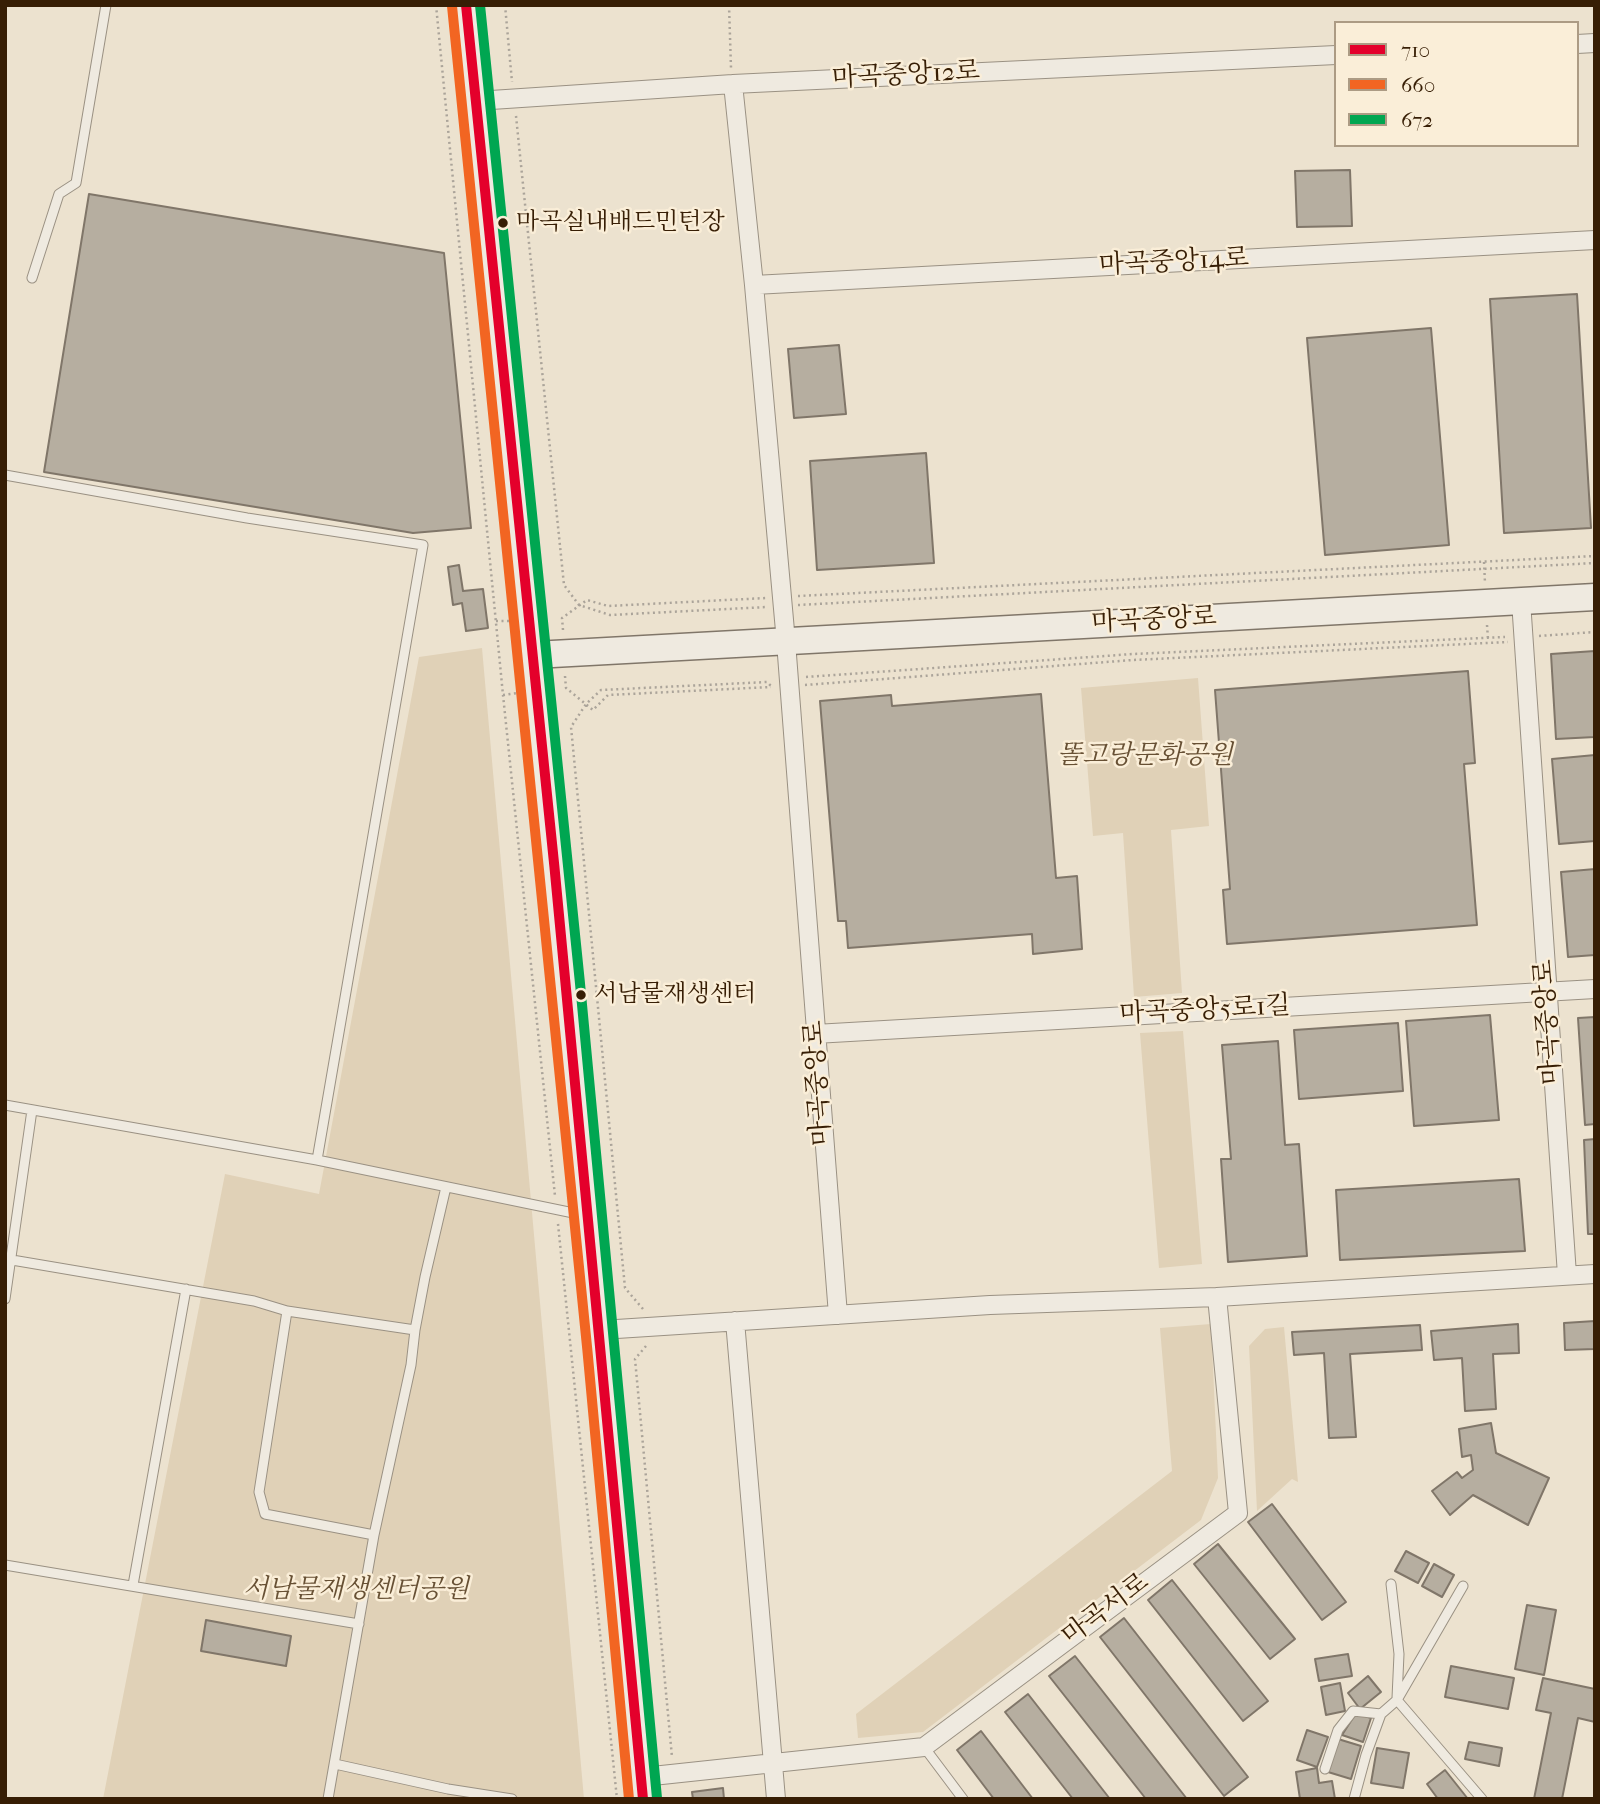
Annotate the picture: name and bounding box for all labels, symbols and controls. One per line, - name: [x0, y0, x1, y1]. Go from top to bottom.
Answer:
- legend: [1334, 21, 1579, 147]
- text: 710: [1401, 38, 1430, 62]
- street label: 마곡중앙12로: [831, 57, 981, 95]
- text: 660: [1401, 73, 1435, 97]
- text: 672: [1401, 108, 1433, 132]
- place label: 마곡실내배드민턴장: [516, 209, 725, 237]
- marker: 마곡실내배드민턴장: [496, 216, 510, 230]
- street label: 마곡중앙14로: [1098, 243, 1250, 283]
- street label: 마곡중앙로: [1090, 602, 1218, 640]
- park label: 똘고랑문화공원: [1057, 741, 1233, 773]
- street label: 마곡중앙로: [1529, 958, 1569, 1086]
- place label: 서남물재생센터: [594, 981, 756, 1009]
- marker: 서남물재생센터: [574, 988, 588, 1002]
- street label: 마곡중앙5로1길: [1119, 991, 1291, 1031]
- street label: 마곡중앙로: [799, 1019, 839, 1147]
- street label: 마곡서로: [1056, 1567, 1156, 1653]
- park label: 서남물재생센터공원: [243, 1575, 469, 1607]

